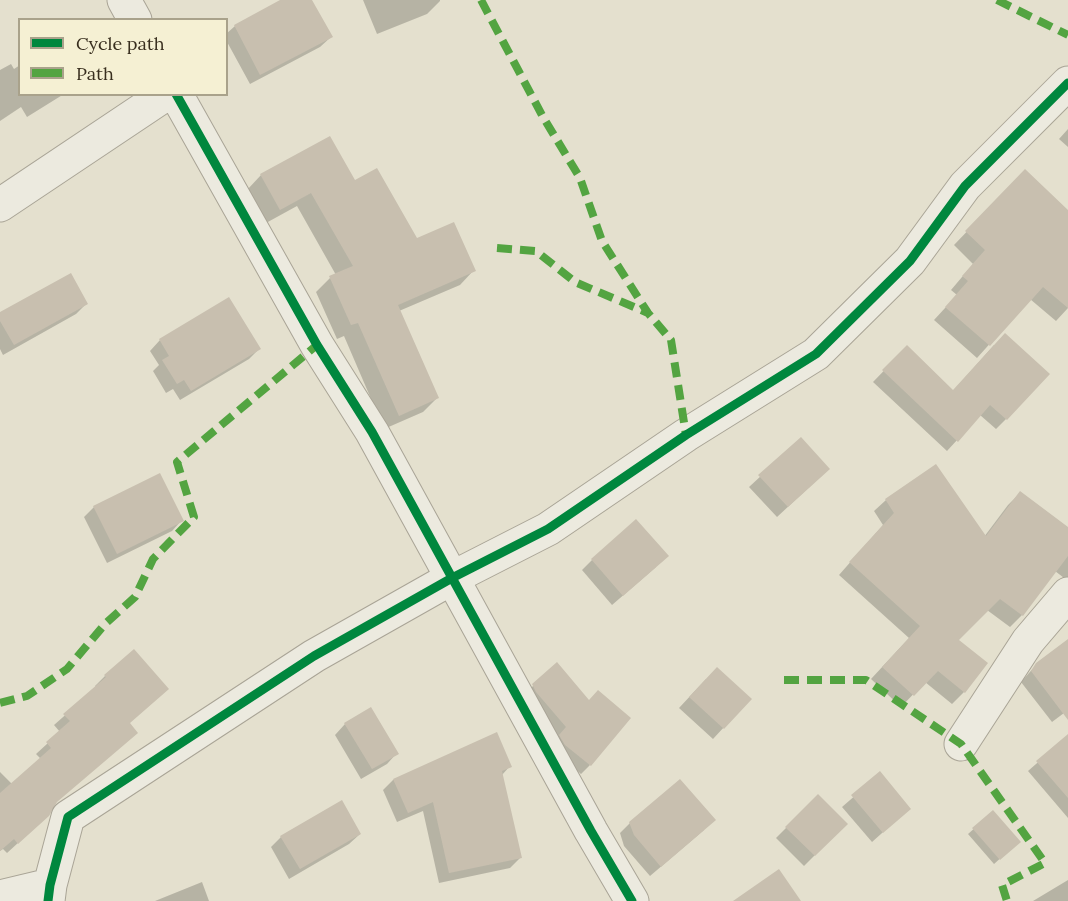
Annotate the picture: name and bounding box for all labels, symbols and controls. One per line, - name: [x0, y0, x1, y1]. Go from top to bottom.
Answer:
- legend: [18, 18, 228, 96]
- text: Cycle path: [76, 32, 165, 55]
- text: Path: [76, 62, 114, 85]

